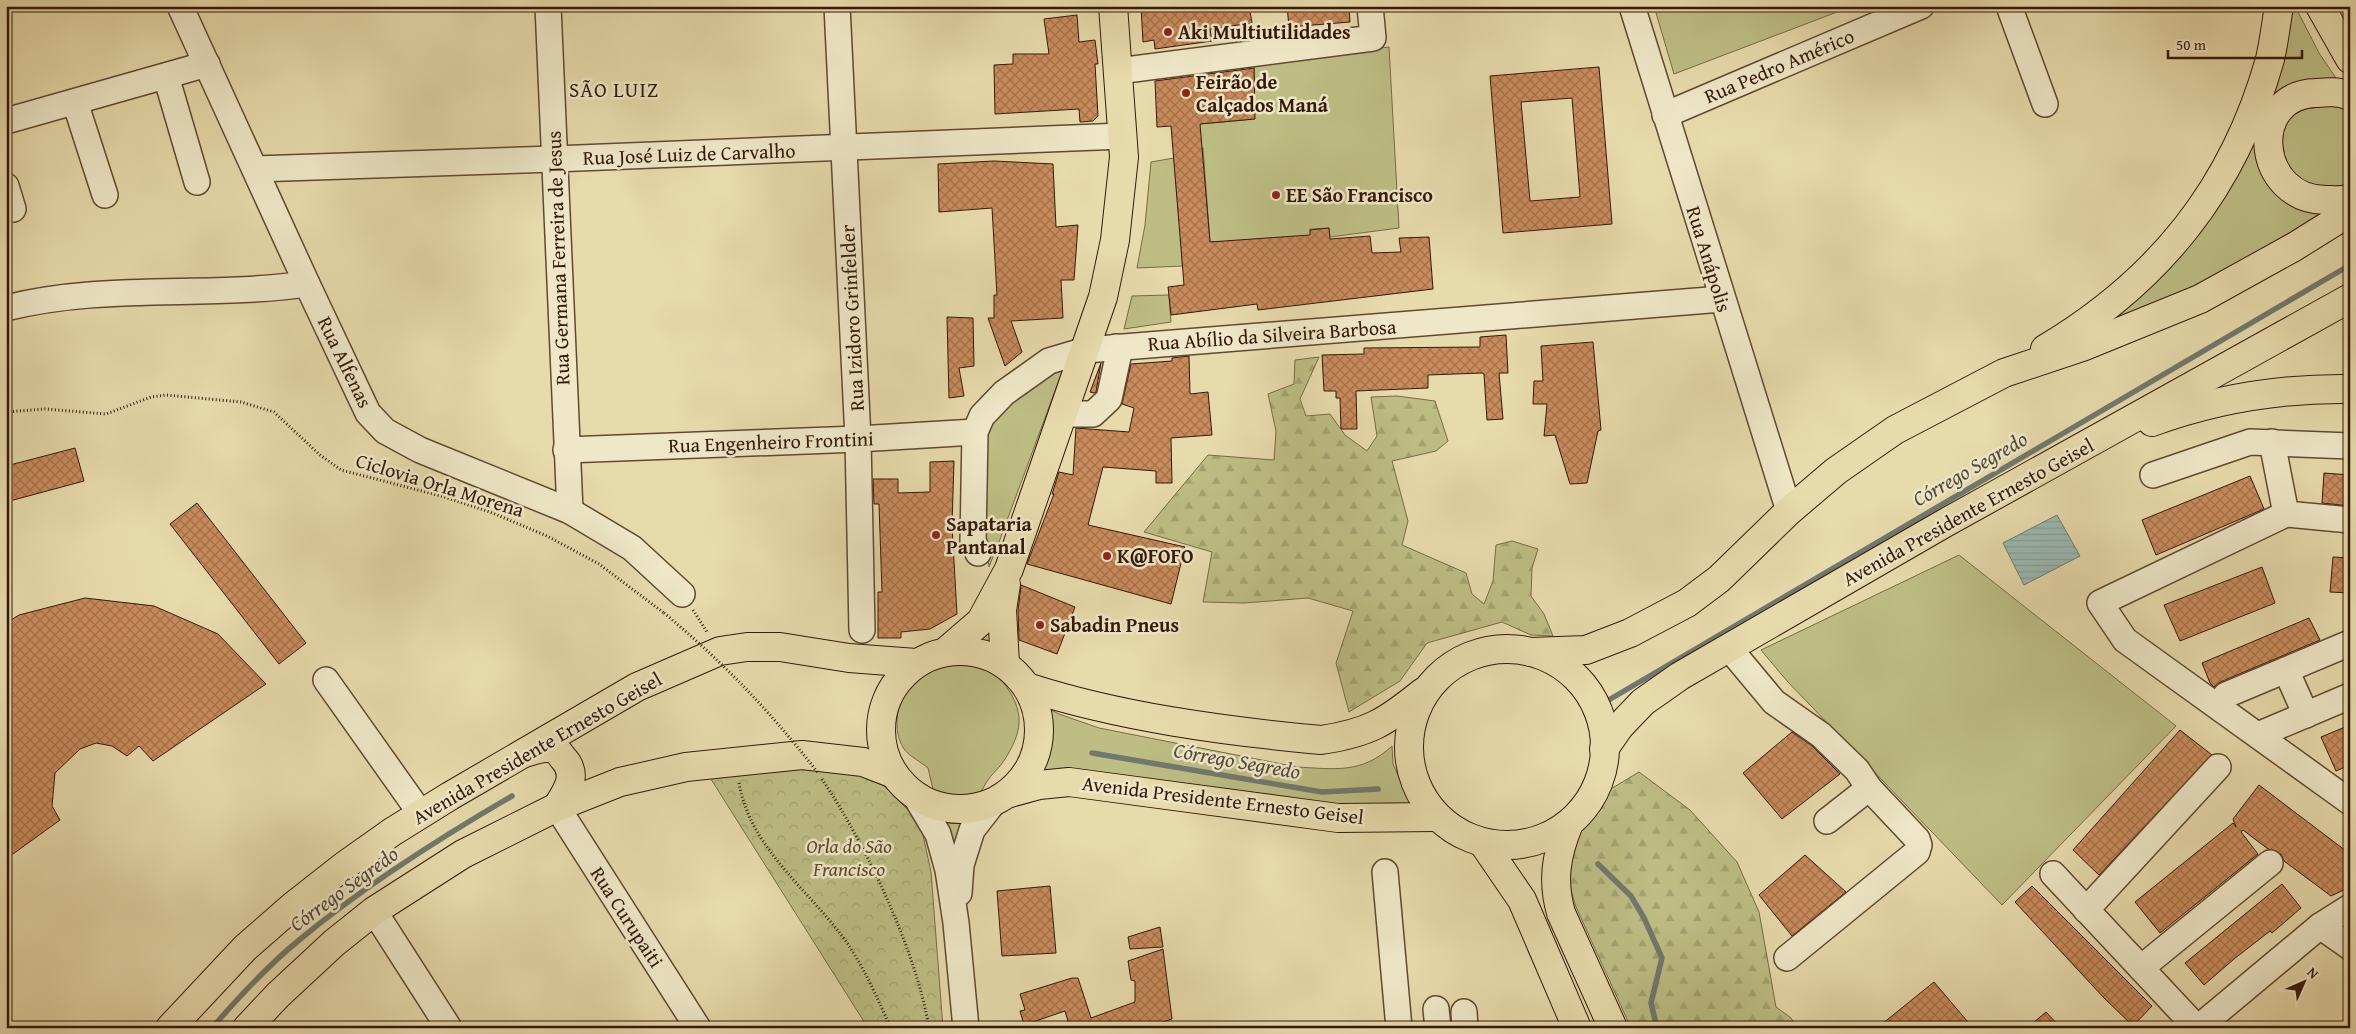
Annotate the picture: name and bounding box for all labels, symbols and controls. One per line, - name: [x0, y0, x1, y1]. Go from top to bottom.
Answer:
- place label: Aki Multiutilidades: [1178, 17, 1351, 46]
- street label: Rua Pedro Américo: [1699, 21, 1858, 110]
- marker: Aki Multiutilidades: [1162, 26, 1174, 38]
- scale bar: [2168, 28, 2302, 60]
- text: 50 m: [2176, 34, 2207, 55]
- place label: Feirão de Calçados Maná: [1196, 67, 1329, 119]
- district label: SÃO LUIZ: [569, 74, 659, 105]
- marker: Feirão de Calçados Maná: [1180, 87, 1192, 99]
- street label: Rua Germana Ferreira de Jesus: [539, 130, 576, 386]
- street label: Rua José Luiz de Carvalho: [582, 135, 796, 172]
- place label: EE São Francisco: [1286, 180, 1433, 209]
- marker: EE São Francisco: [1270, 189, 1282, 201]
- street label: Rua Anápolis: [1680, 202, 1739, 315]
- street label: Rua Izidoro Grinfelder: [832, 224, 871, 412]
- street label: Rua Alfenas: [311, 311, 380, 412]
- street label: Rua Abílio da Silveira Barbosa: [1147, 311, 1398, 358]
- street label: Rua Engenheiro Frontini: [668, 423, 875, 460]
- water label: Córrego Segredo: [1907, 423, 2033, 514]
- street label: Avenida Presidente Ernesto Geisel: [1837, 430, 2099, 593]
- street label: Ciclovia Orla Morena: [353, 445, 528, 524]
- place label: Sapataria Pantanal: [946, 509, 1033, 561]
- marker: Sapataria Pantanal: [930, 529, 942, 541]
- place label: K@FOFO: [1117, 541, 1194, 570]
- marker: K@FOFO: [1101, 550, 1113, 562]
- place label: Sabadin Pneus: [1050, 610, 1179, 639]
- marker: Sabadin Pneus: [1034, 619, 1046, 631]
- street label: Avenida Presidente Ernesto Geisel: [407, 664, 667, 831]
- water label: Córrego Segredo: [1171, 734, 1303, 787]
- street label: Avenida Presidente Ernesto Geisel: [1081, 768, 1366, 831]
- park label: Orla do São Francisco: [806, 831, 892, 883]
- water label: Córrego Segredo: [283, 838, 405, 939]
- street label: Rua Curupaiti: [584, 860, 671, 973]
- north arrow: [2278, 956, 2328, 1006]
- text: N: [2303, 962, 2324, 984]

